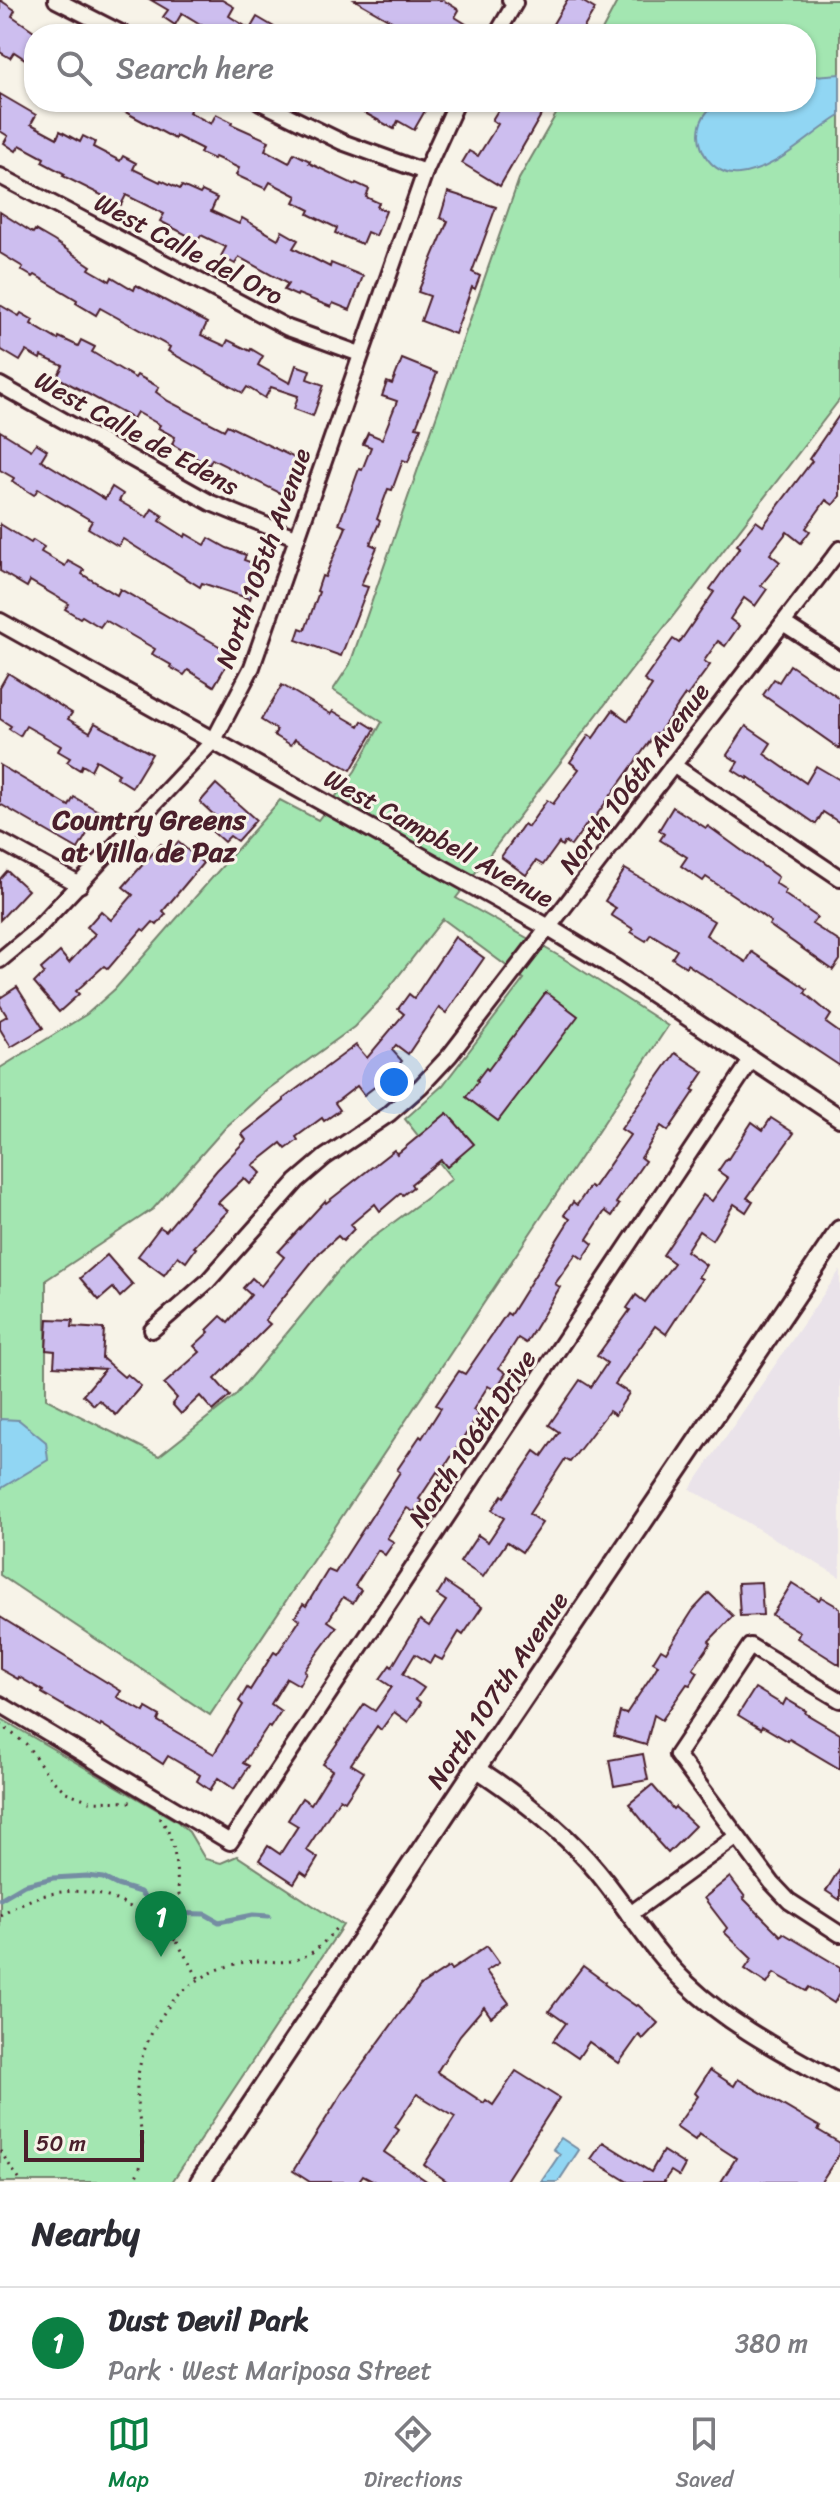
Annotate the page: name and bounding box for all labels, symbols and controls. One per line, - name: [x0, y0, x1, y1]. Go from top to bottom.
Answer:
- search box: [24, 24, 816, 112]
- text: Search here: [116, 41, 274, 95]
- icon: search: [52, 46, 96, 90]
- street label: West Calle del Oro: [86, 180, 292, 318]
- street label: West Calle de Edens: [26, 358, 248, 508]
- street label: North 105th Avenue: [202, 441, 324, 675]
- street label: North 106th Avenue: [546, 672, 722, 884]
- street label: West Campbell Avenue: [315, 755, 563, 921]
- district label: Country Greens at Villa de Paz: [51, 795, 247, 876]
- your location: [374, 1062, 414, 1102]
- street label: North 106th Drive: [395, 1340, 549, 1536]
- street label: North 107th Avenue: [413, 1581, 581, 1799]
- pin: 1: [135, 1891, 187, 1957]
- text: 50 m: [36, 2124, 86, 2163]
- scale bar: [24, 2126, 144, 2162]
- text: Nearby: [32, 2204, 140, 2264]
- text: Dust Devil Park: [108, 2293, 309, 2347]
- text: 1: [52, 2320, 64, 2366]
- text: 380 m: [735, 2320, 808, 2366]
- text: Park · West Mariposa Street: [108, 2347, 432, 2393]
- tab: Map: [107, 2412, 151, 2499]
- tab: Directions: [364, 2412, 462, 2499]
- tab: Saved: [675, 2412, 733, 2499]

